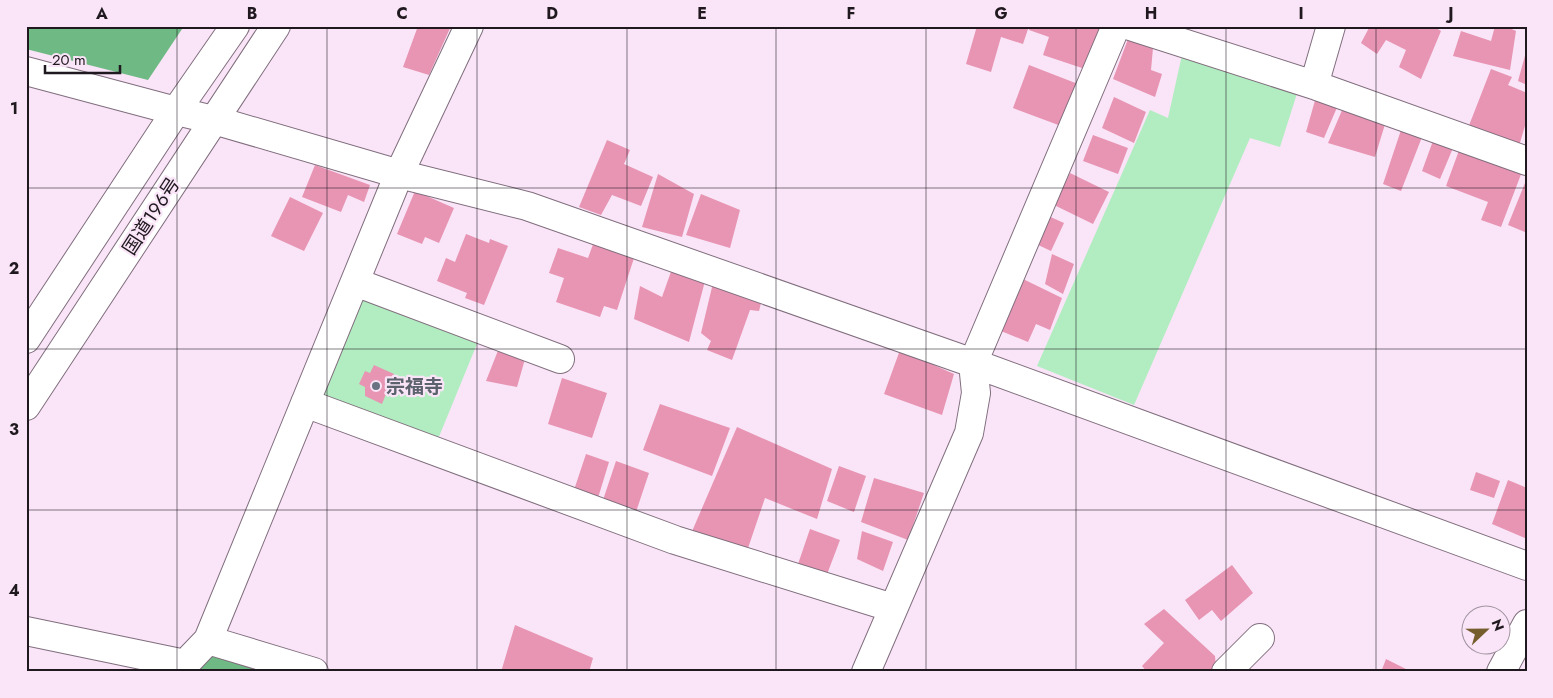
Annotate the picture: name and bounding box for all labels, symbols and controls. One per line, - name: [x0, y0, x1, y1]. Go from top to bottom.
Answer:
- text: A: [95, 2, 108, 25]
- text: B: [247, 2, 257, 25]
- text: C: [396, 2, 408, 25]
- text: D: [546, 2, 558, 25]
- text: E: [697, 2, 707, 25]
- text: F: [847, 2, 855, 25]
- text: G: [994, 2, 1008, 25]
- text: H: [1145, 2, 1157, 25]
- text: I: [1298, 2, 1304, 25]
- text: J: [1445, 2, 1454, 25]
- scale bar: [45, 42, 120, 74]
- text: 20 m: [52, 49, 86, 71]
- text: 1: [10, 97, 18, 120]
- street label: 国道196号: [116, 172, 186, 260]
- text: 2: [9, 257, 19, 280]
- place label: 宗福寺: [386, 373, 443, 400]
- marker: 宗福寺: [370, 380, 382, 392]
- text: 3: [9, 418, 19, 441]
- text: 4: [8, 579, 20, 602]
- north arrow: [1460, 606, 1510, 656]
- text: N: [1487, 616, 1509, 634]

